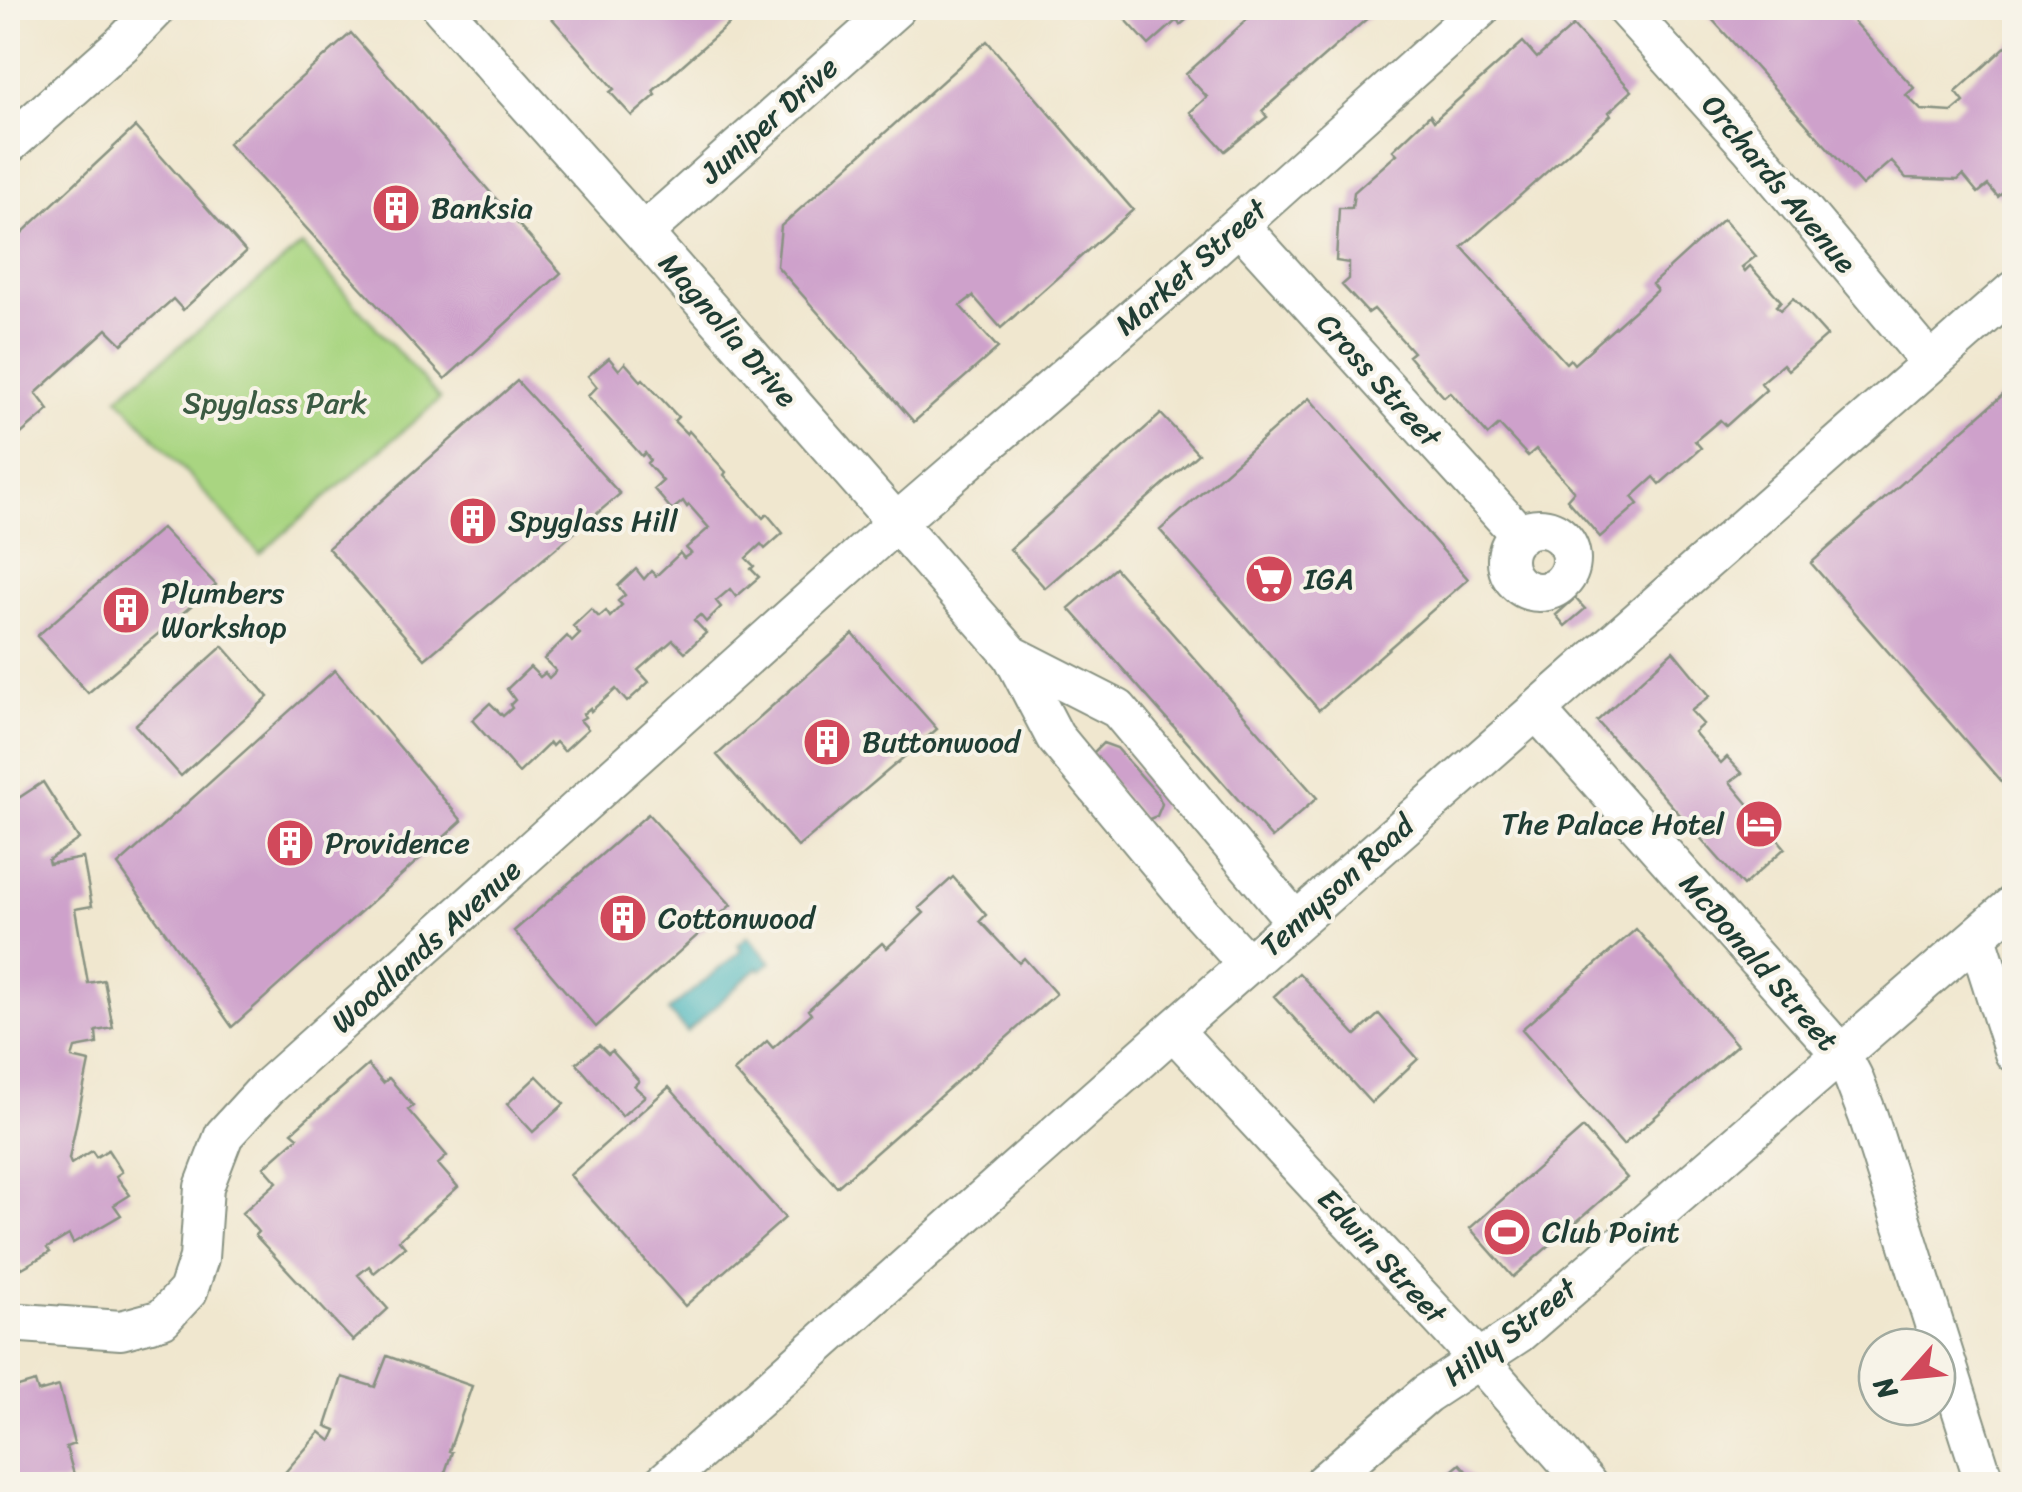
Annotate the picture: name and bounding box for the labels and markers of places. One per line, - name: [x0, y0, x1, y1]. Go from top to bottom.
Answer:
- place label: Banksia: [431, 181, 533, 235]
- building icon: Banksia: [370, 182, 422, 234]
- place label: Spyglass Hill: [508, 494, 679, 548]
- building icon: Spyglass Hill: [447, 495, 499, 547]
- place label: IGA: [1303, 552, 1354, 606]
- supermarket icon: IGA: [1243, 553, 1295, 605]
- place label: Plumbers Workshop: [161, 566, 287, 654]
- building icon: Plumbers Workshop: [100, 584, 152, 636]
- place label: Buttonwood: [862, 715, 1022, 769]
- building icon: Buttonwood: [801, 716, 853, 768]
- place label: The Palace Hotel: [1501, 797, 1725, 851]
- hotel icon: The Palace Hotel: [1733, 798, 1785, 850]
- place label: Providence: [325, 816, 470, 870]
- building icon: Providence: [264, 817, 316, 869]
- place label: Cottonwood: [658, 891, 817, 945]
- building icon: Cottonwood: [597, 892, 649, 944]
- place label: Club Point: [1542, 1205, 1680, 1259]
- sports icon: Club Point: [1481, 1206, 1533, 1258]

